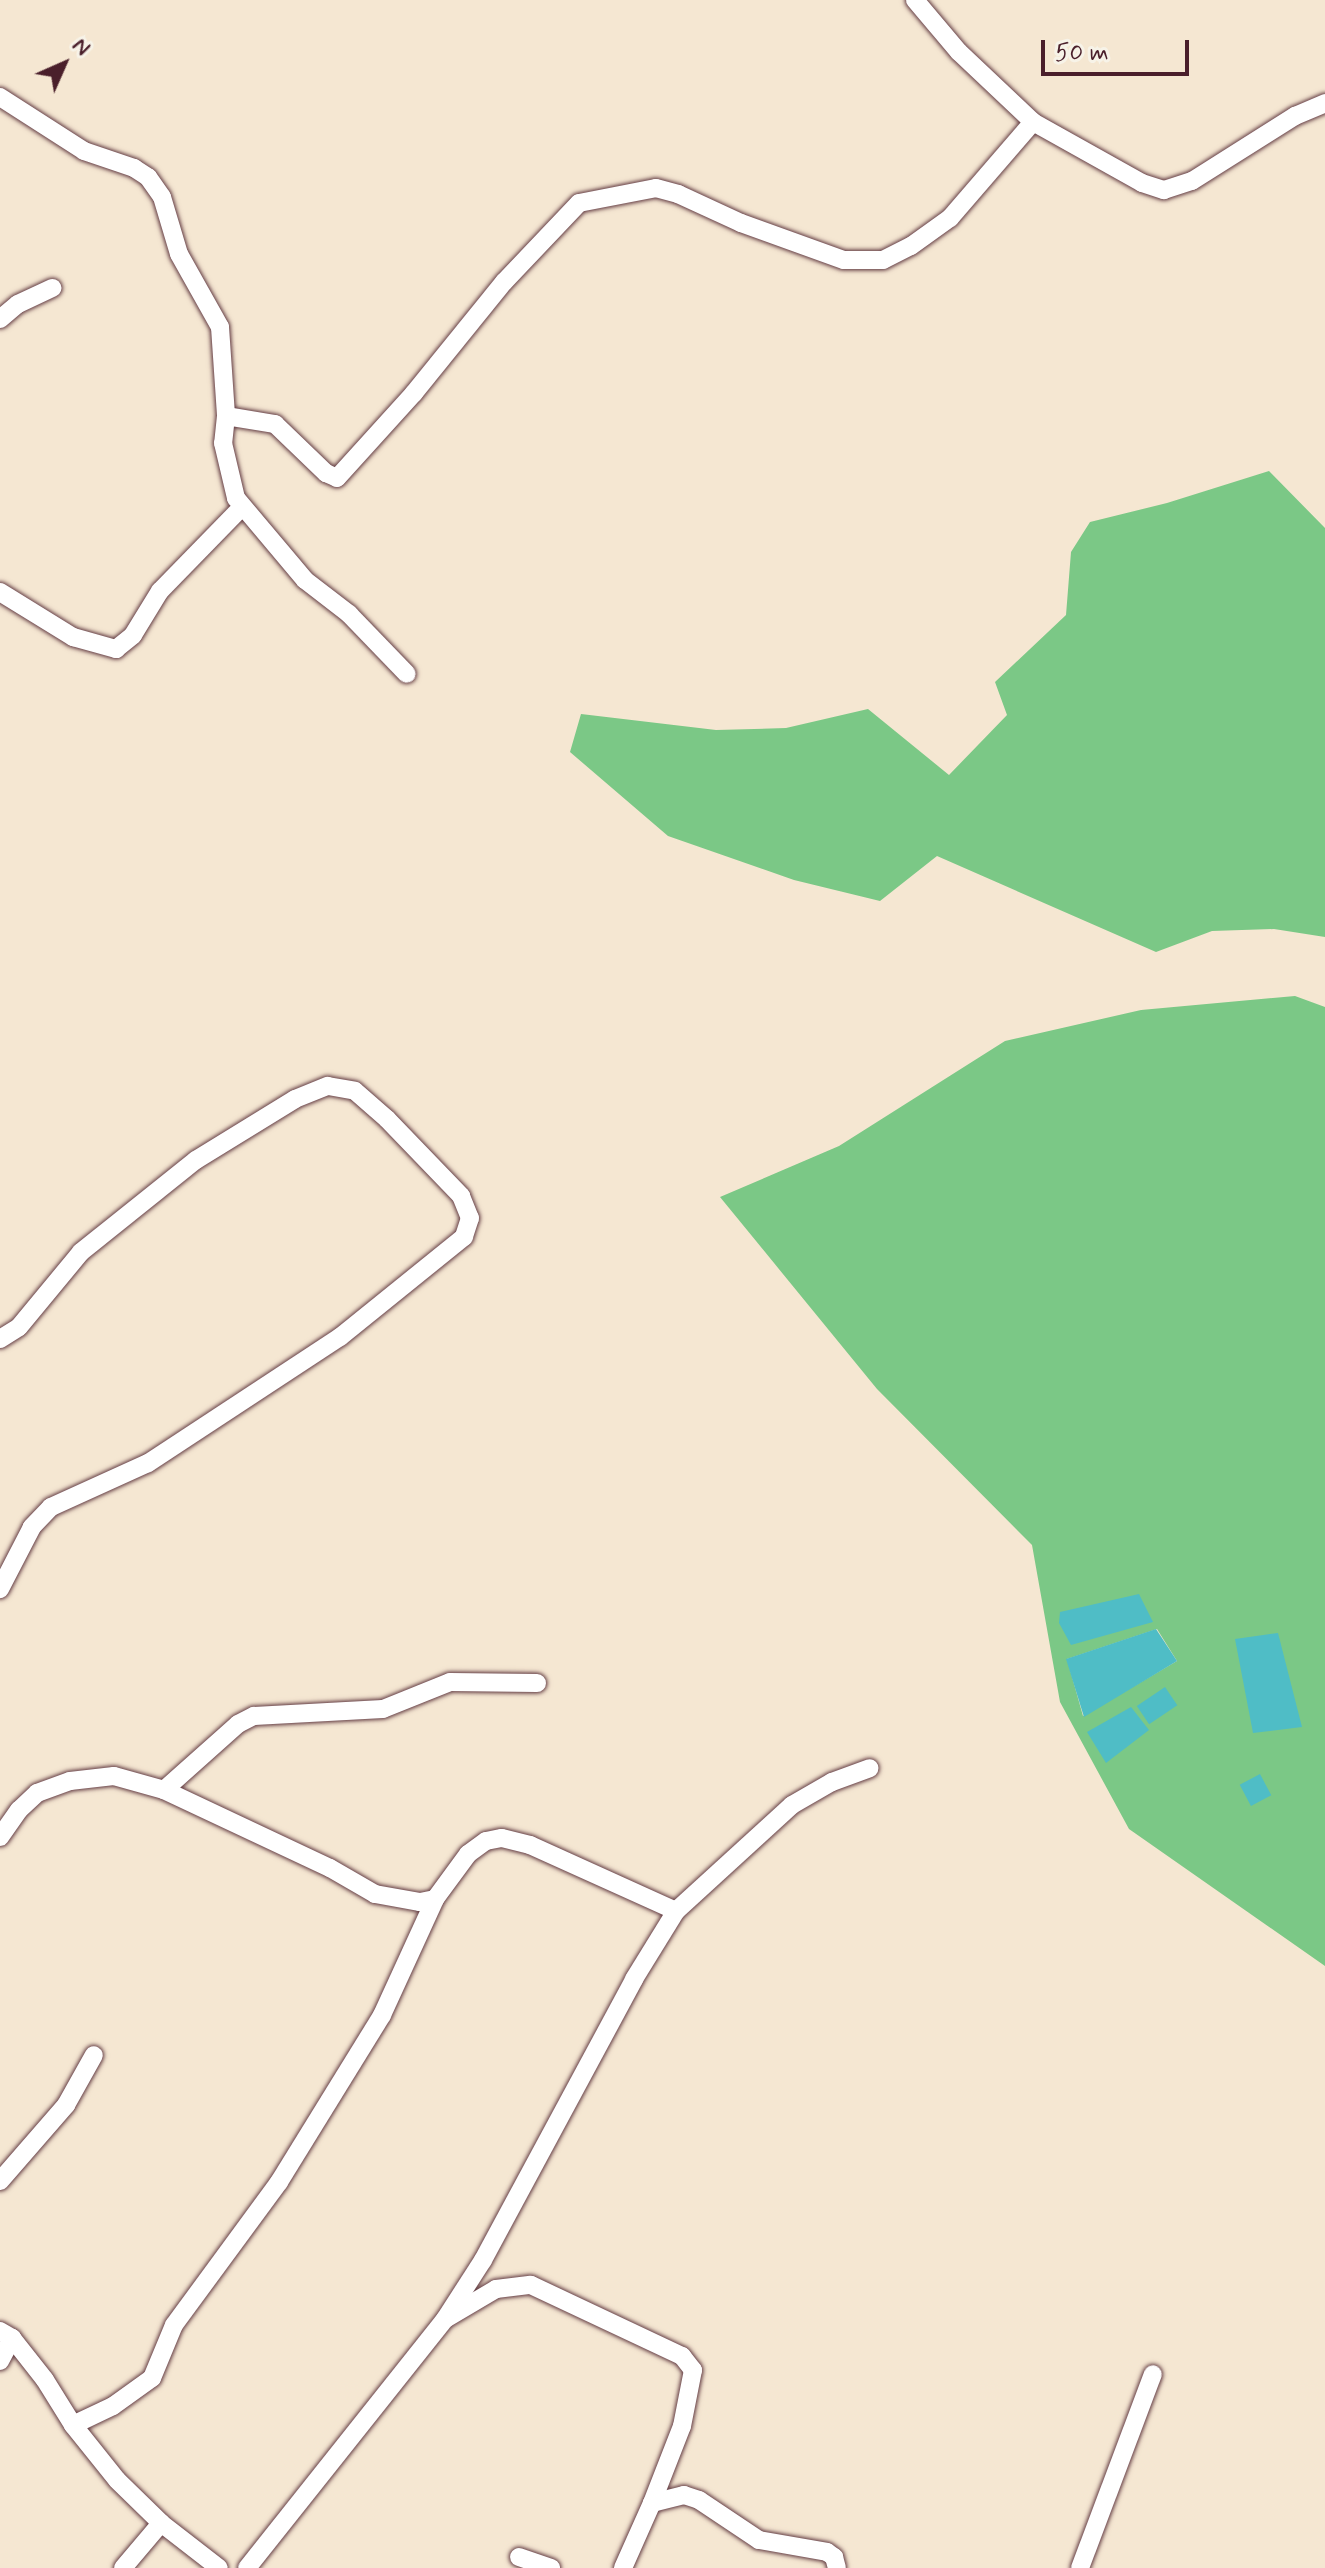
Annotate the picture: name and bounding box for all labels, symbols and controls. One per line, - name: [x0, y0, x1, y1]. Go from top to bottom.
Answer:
- north arrow: [24, 24, 104, 104]
- scale bar: [1045, 24, 1193, 74]
- text: N: [66, 32, 96, 62]
- text: 50 m: [1055, 38, 1109, 69]

